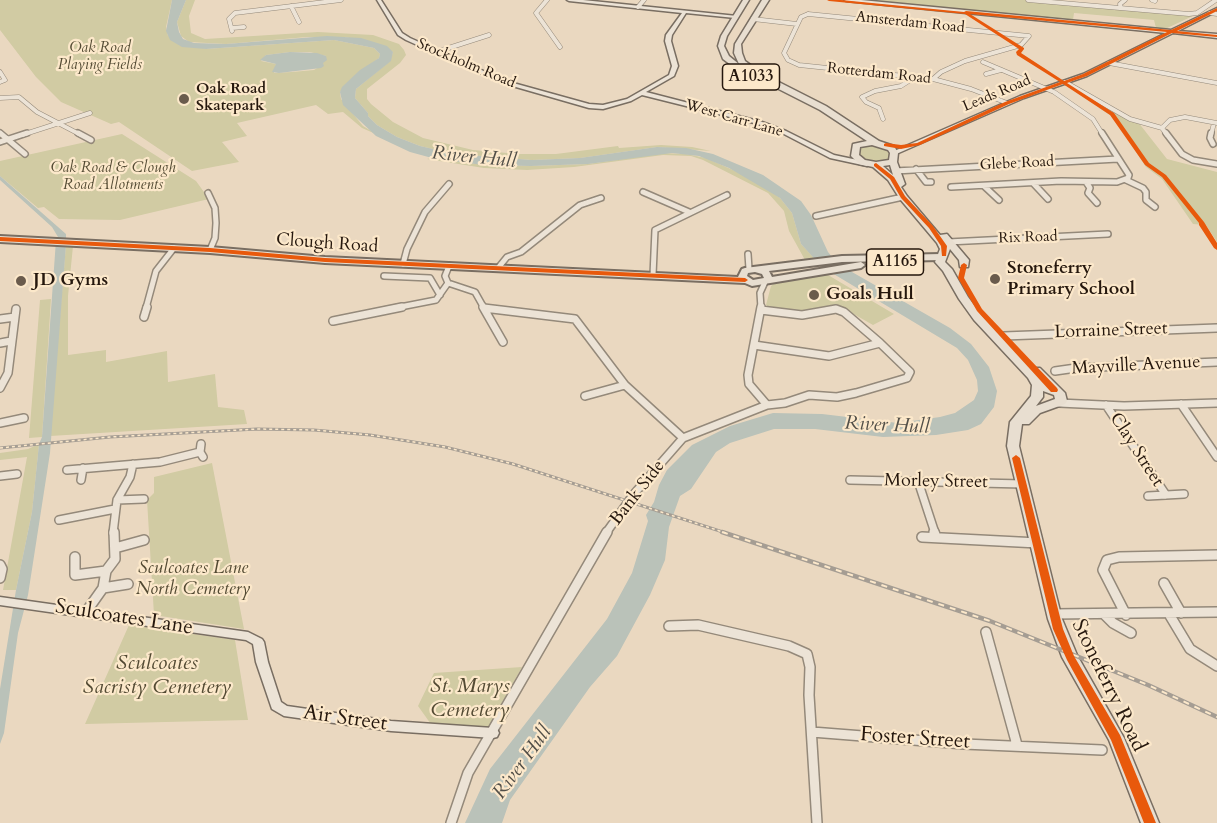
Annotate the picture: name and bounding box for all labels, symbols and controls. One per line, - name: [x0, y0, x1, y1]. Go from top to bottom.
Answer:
- street label: Amsterdam Road: [855, 8, 965, 38]
- street label: Stockholm Road: [414, 35, 518, 93]
- park label: Oak Road Playing Fields: [58, 40, 142, 75]
- street label: Rotterdam Road: [826, 60, 932, 88]
- road number: A1033: [722, 64, 780, 90]
- street label: Leads Road: [960, 72, 1034, 116]
- place label: Oak Road Skatepark: [196, 81, 266, 116]
- marker: Oak Road Skatepark: [177, 92, 191, 106]
- street label: West Carr Lane: [683, 96, 785, 142]
- water label: River Hull: [430, 142, 518, 174]
- street label: Glebe Road: [979, 153, 1055, 175]
- park label: Oak Road & Clough Road Allotments: [50, 160, 176, 195]
- street label: Rix Road: [998, 228, 1058, 248]
- street label: Clough Road: [275, 230, 379, 258]
- road number: A1165: [866, 249, 924, 275]
- place label: Stoneferry Primary School: [1007, 258, 1135, 300]
- place label: JD Gyms: [33, 270, 108, 292]
- marker: Stoneferry Primary School: [988, 272, 1002, 286]
- marker: JD Gyms: [14, 274, 28, 288]
- place label: Goals Hull: [826, 284, 914, 306]
- marker: Goals Hull: [807, 288, 821, 302]
- street label: Lorraine Street: [1054, 318, 1168, 344]
- street label: Mayville Avenue: [1071, 352, 1201, 380]
- street label: Clay Street: [1104, 409, 1168, 491]
- water label: River Hull: [844, 412, 930, 440]
- street label: Bank Side: [606, 456, 670, 530]
- street label: Morley Street: [884, 470, 988, 494]
- park label: Sculcoates Lane North Cemetery: [136, 558, 250, 600]
- street label: Sculcoates Lane: [53, 595, 195, 641]
- street label: Stoneferry Road: [1065, 616, 1151, 756]
- park label: Sculcoates Sacristy Cemetery: [83, 651, 231, 701]
- park label: St. Marys Cemetery: [430, 674, 510, 724]
- street label: Air Street: [301, 701, 389, 737]
- water label: River Hull: [488, 722, 558, 804]
- street label: Foster Street: [859, 723, 971, 755]

